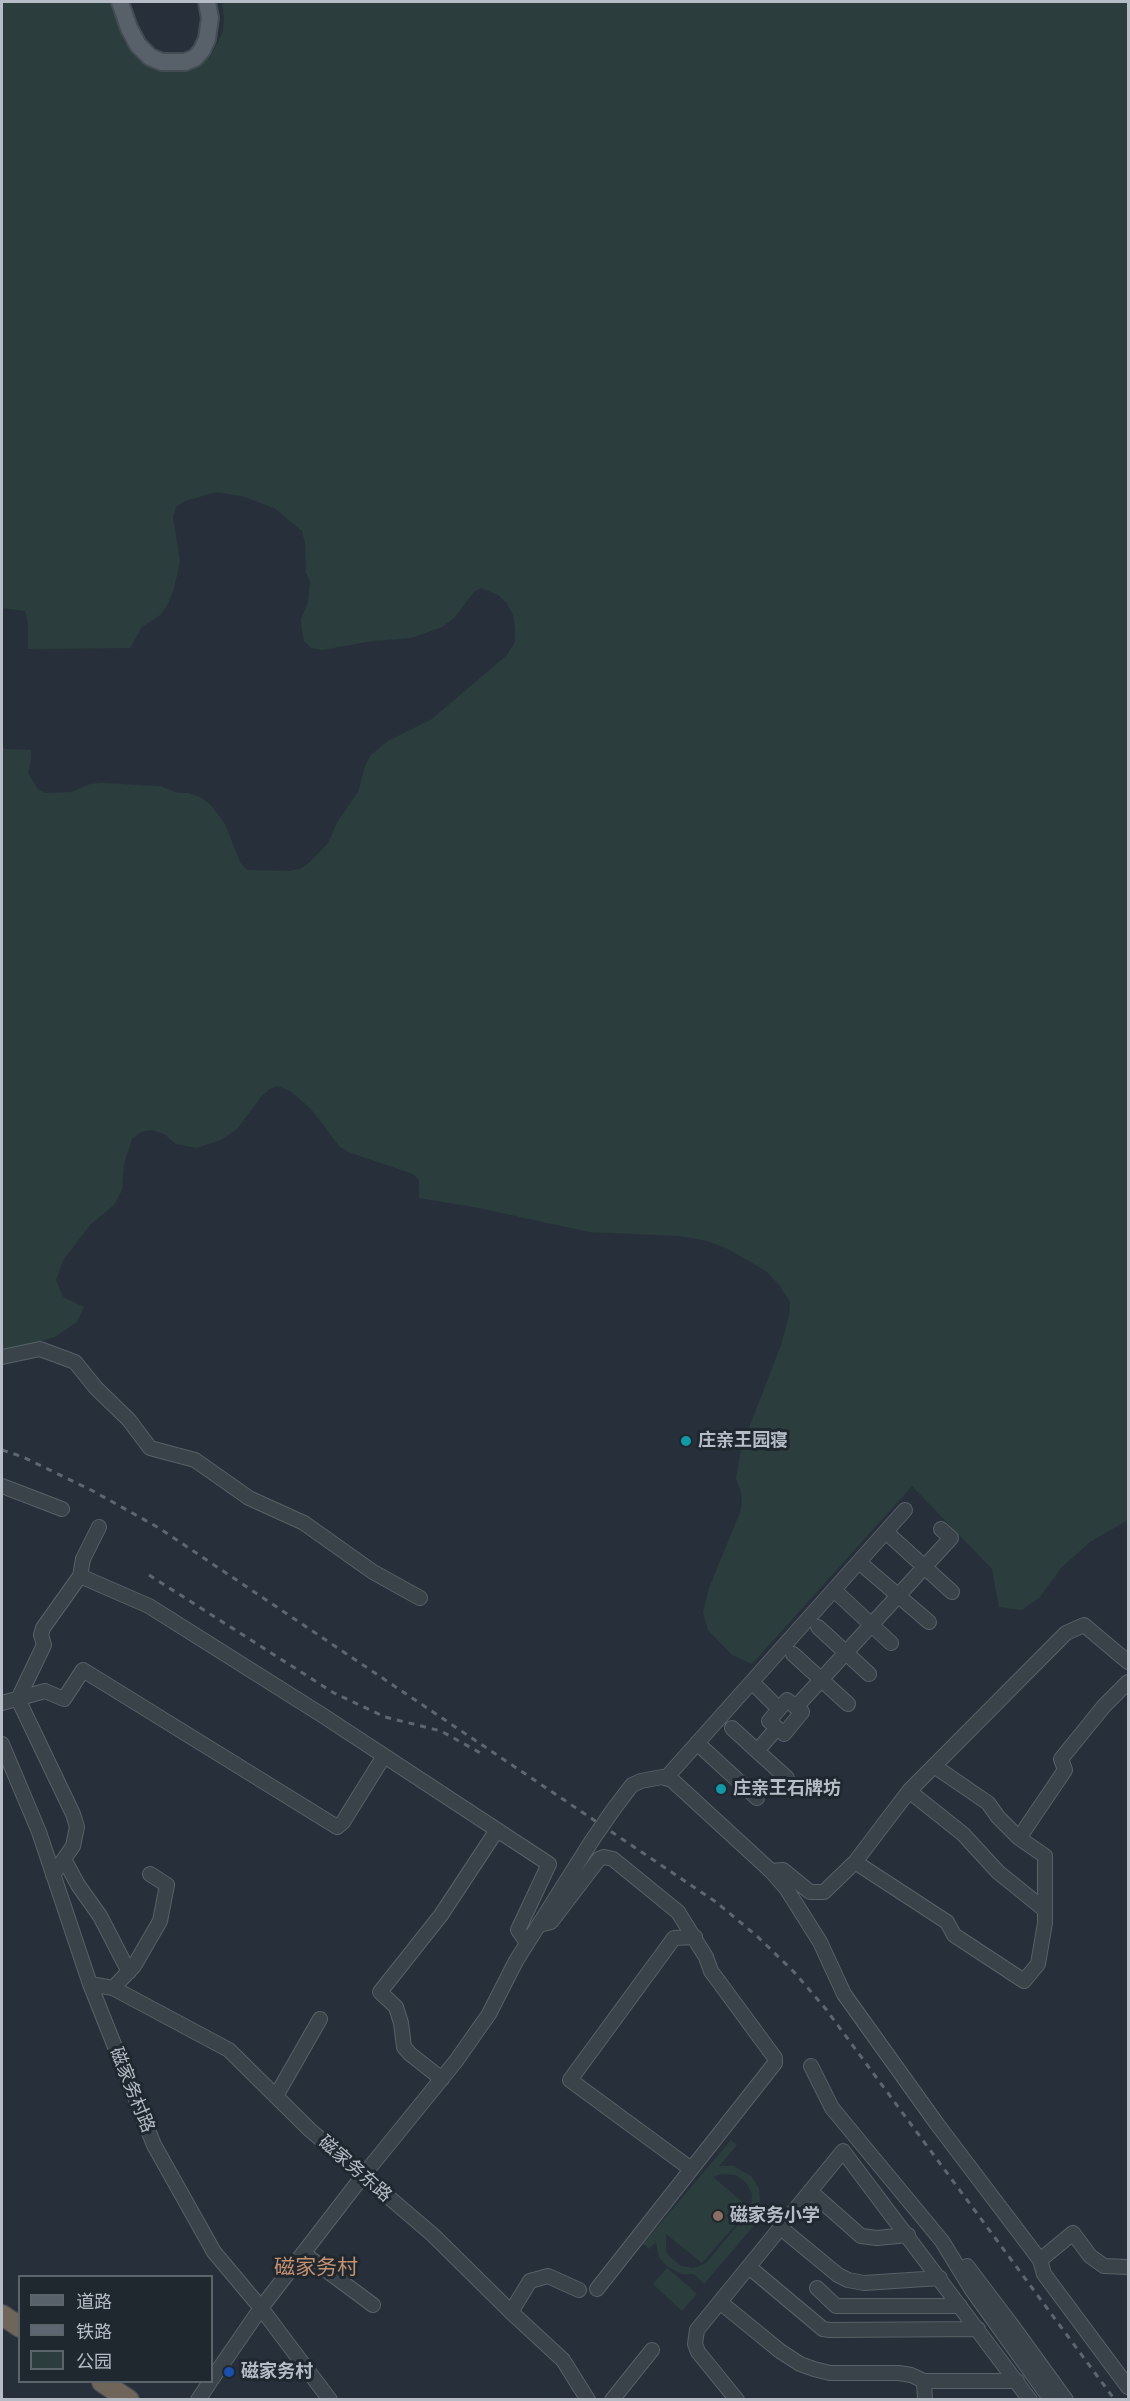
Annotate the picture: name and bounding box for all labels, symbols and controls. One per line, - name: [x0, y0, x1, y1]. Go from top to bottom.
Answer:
- place label: 庄亲王园寝: [698, 1430, 788, 1452]
- marker: 庄亲王园寝: [679, 1434, 693, 1448]
- place label: 庄亲王石牌坊: [733, 1778, 841, 1800]
- marker: 庄亲王石牌坊: [714, 1782, 728, 1796]
- street label: 磁家务村路: [105, 2044, 159, 2136]
- street label: 磁家务东路: [314, 2131, 396, 2207]
- place label: 磁家务小学: [730, 2205, 820, 2227]
- marker: 磁家务小学: [711, 2209, 725, 2223]
- district label: 磁家务村: [274, 2255, 358, 2281]
- legend: [18, 2275, 213, 2383]
- text: 道路: [76, 2290, 112, 2313]
- text: 铁路: [76, 2320, 112, 2343]
- text: 公园: [76, 2350, 112, 2373]
- place label: 磁家务村: [241, 2361, 313, 2383]
- marker: 磁家务村: [222, 2365, 236, 2379]

